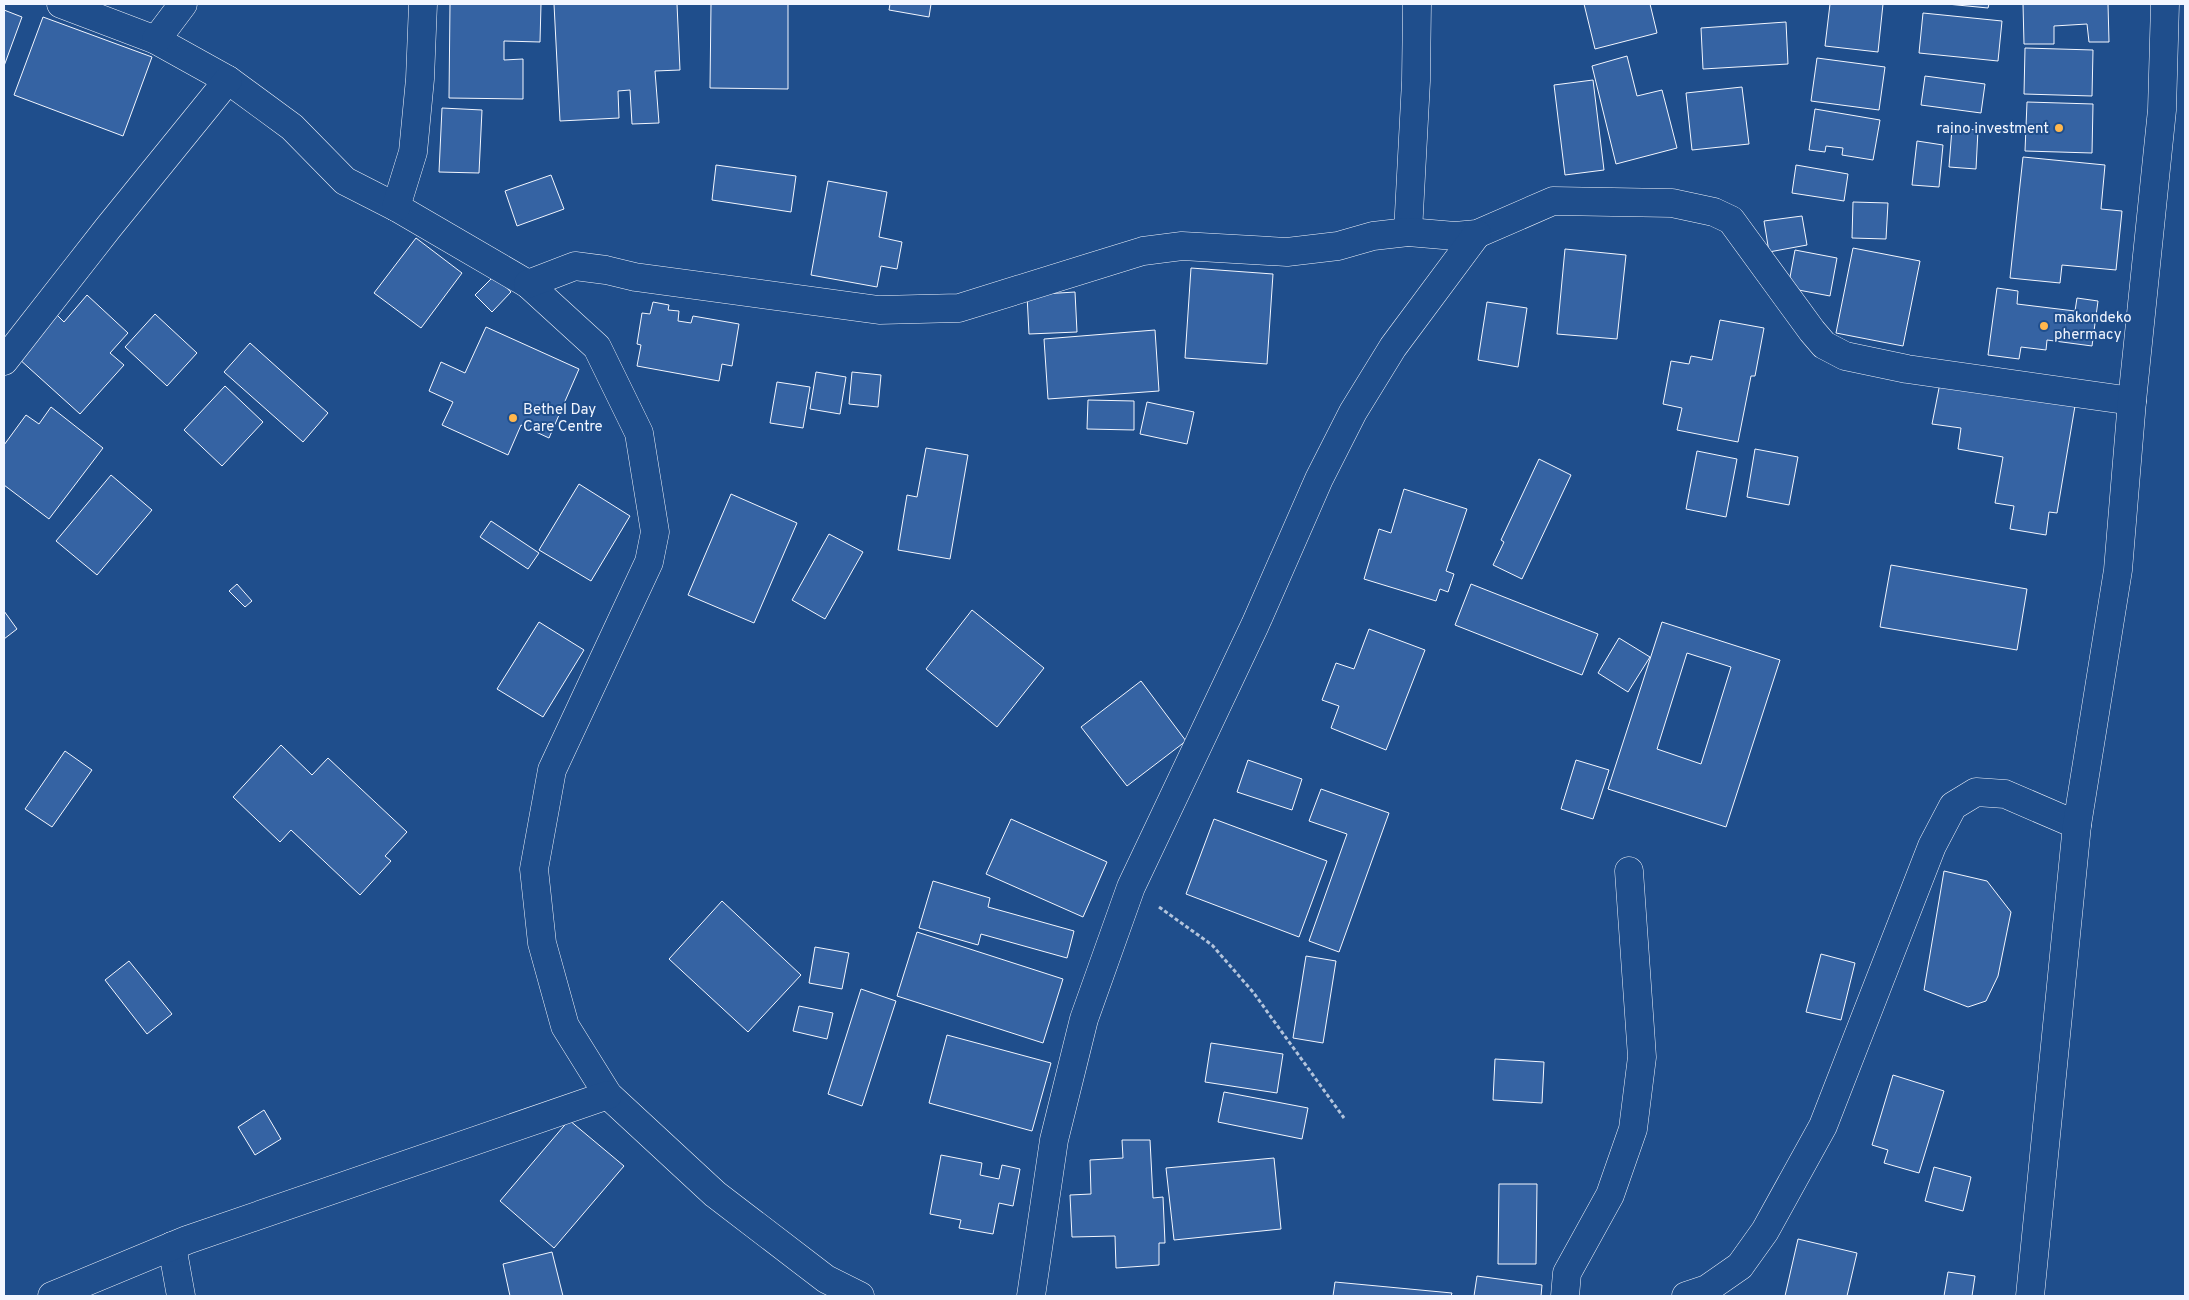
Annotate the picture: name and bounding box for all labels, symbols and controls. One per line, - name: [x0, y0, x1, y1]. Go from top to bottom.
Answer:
- place label: raino investment: [1936, 120, 2049, 139]
- marker: raino investment: [2053, 122, 2065, 134]
- place label: makondeko phermacy: [2054, 309, 2132, 345]
- marker: makondeko phermacy: [2038, 320, 2050, 332]
- place label: Bethel Day Care Centre: [523, 401, 603, 437]
- marker: Bethel Day Care Centre: [507, 412, 519, 424]

